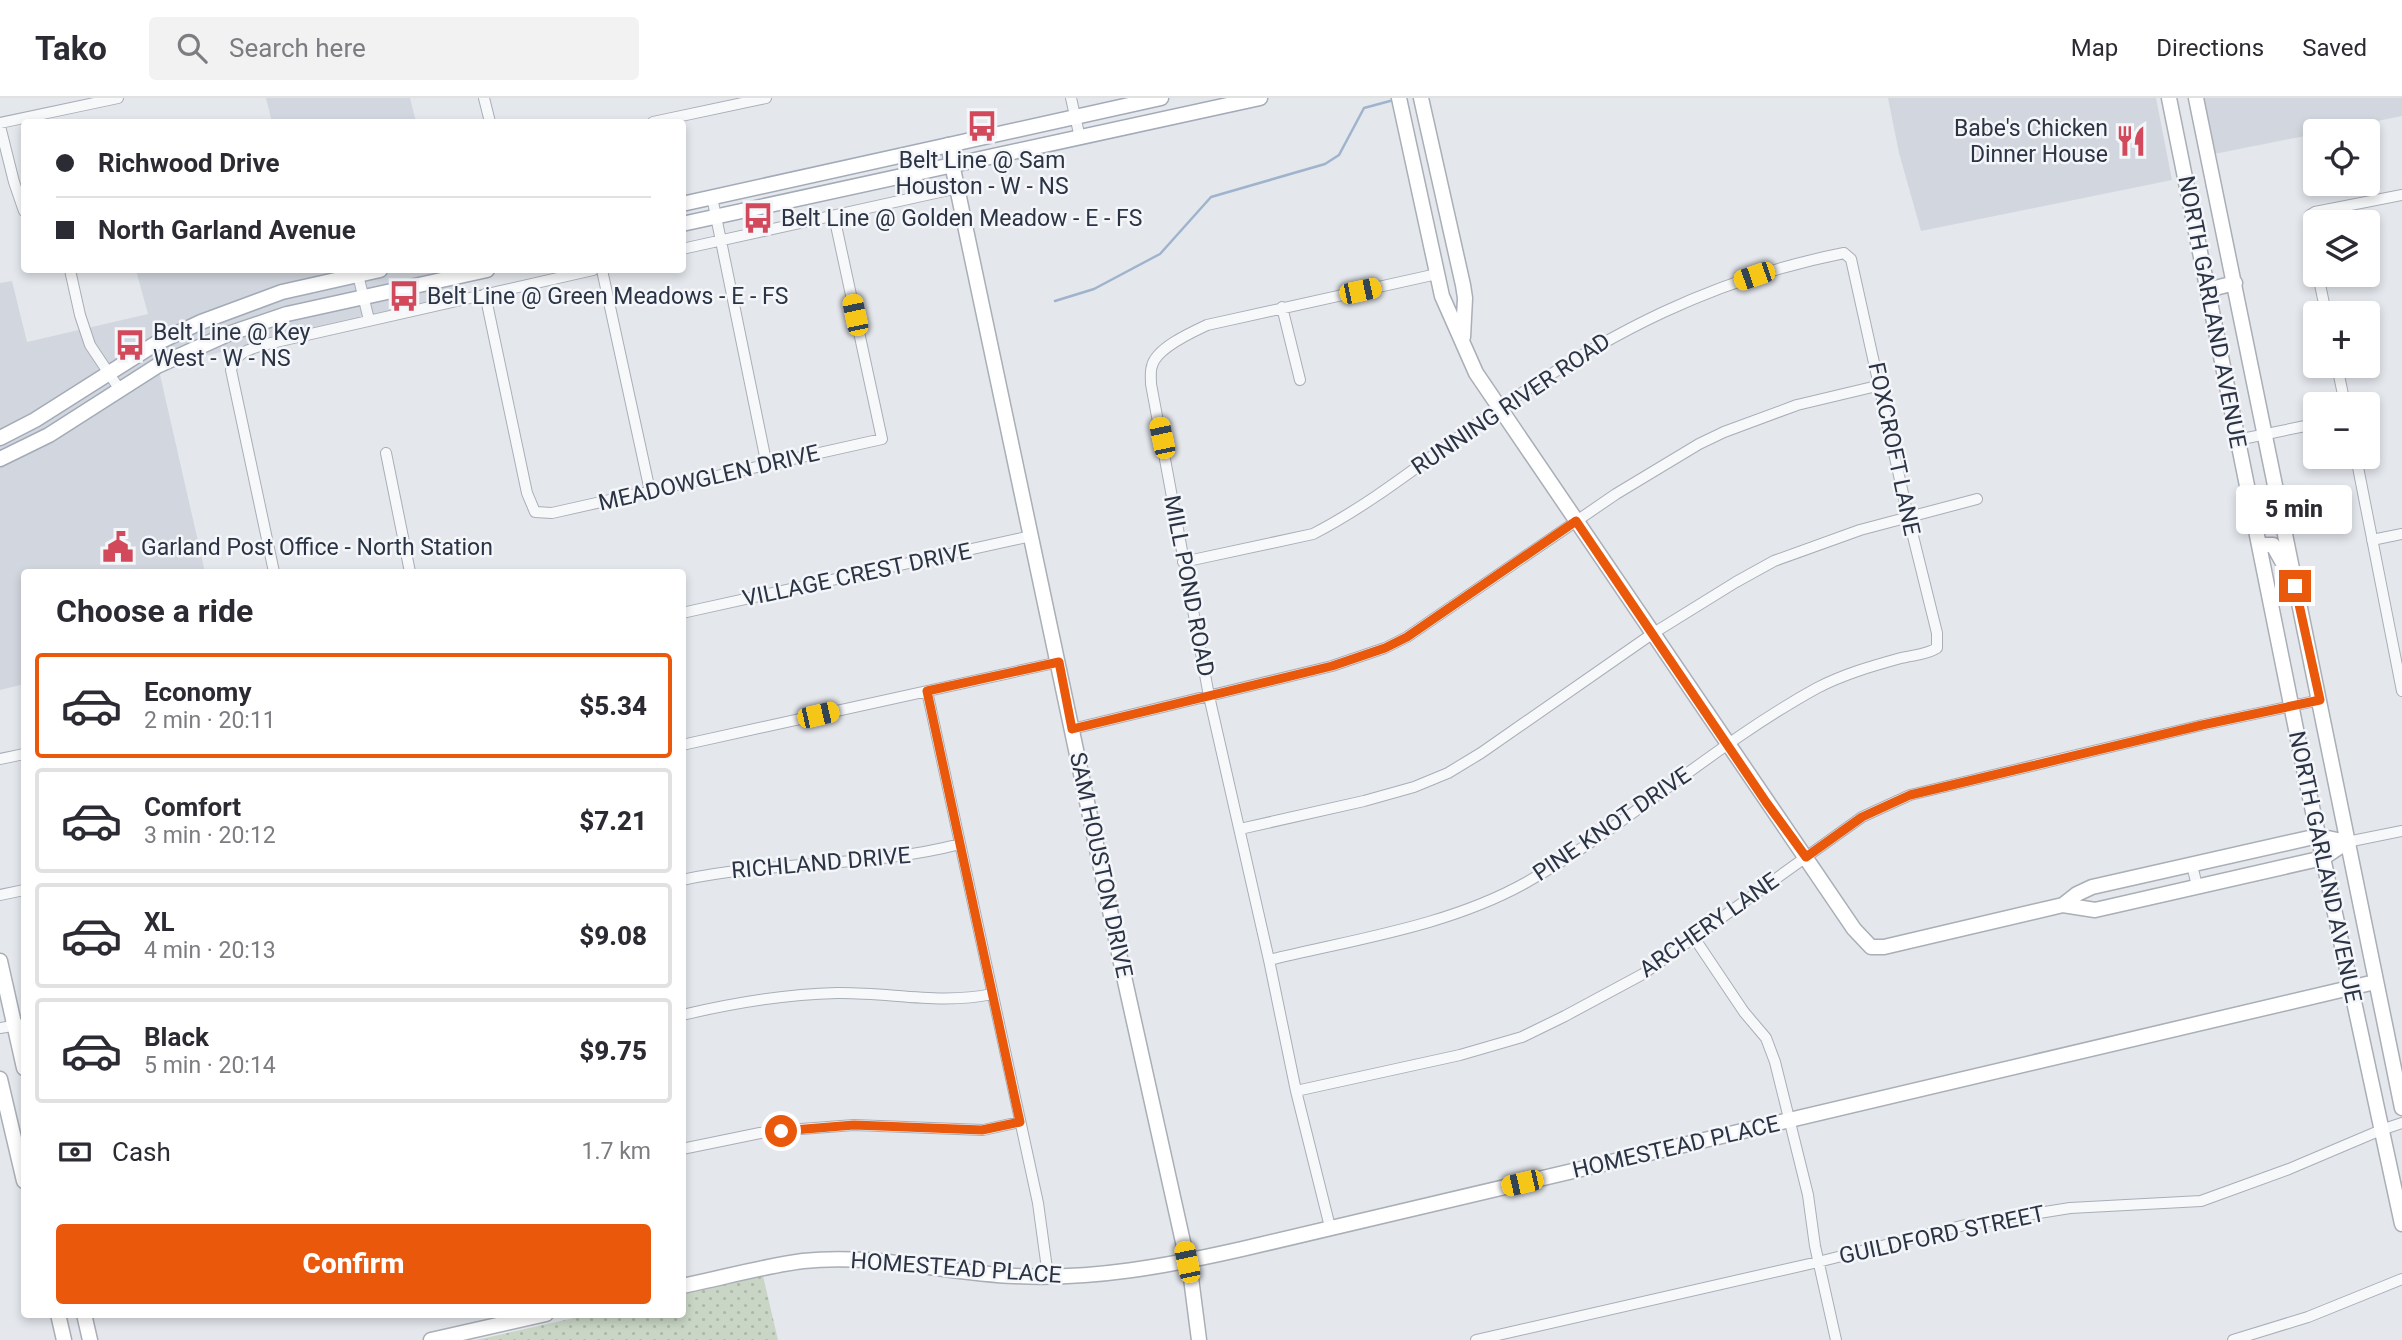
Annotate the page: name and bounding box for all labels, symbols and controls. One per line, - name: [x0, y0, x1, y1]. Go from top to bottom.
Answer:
- search box: [149, 17, 639, 80]
- text: Tako: [35, 29, 107, 68]
- icon: search: [173, 29, 211, 67]
- text: Search here: [229, 33, 366, 63]
- text: Map: [2071, 34, 2118, 62]
- text: Directions: [2156, 34, 2264, 62]
- text: Saved: [2302, 34, 2367, 62]
- bus stop icon: Belt Line @ Sam Houston - W - NS: [965, 109, 999, 143]
- place label: Babe's Chicken Dinner House: [1954, 115, 2108, 168]
- map controls: [2303, 119, 2380, 469]
- button: locate: [2303, 119, 2380, 196]
- restaurant icon: Babe's Chicken Dinner House: [2114, 124, 2148, 158]
- place label: Belt Line @ Sam Houston - W - NS: [895, 147, 1069, 200]
- text: Richwood Drive: [98, 148, 280, 178]
- street label: NORTH GARLAND AVENUE: [2172, 173, 2252, 451]
- bus stop icon: Belt Line @ Golden Meadow - E - FS: [741, 201, 775, 235]
- place label: Belt Line @ Golden Meadow - E - FS: [781, 205, 1142, 232]
- button: layers: [2303, 210, 2380, 287]
- text: North Garland Avenue: [98, 215, 356, 245]
- car: [1731, 259, 1778, 293]
- car: [1338, 276, 1383, 306]
- bus stop icon: Belt Line @ Green Meadows - E - FS: [387, 279, 421, 313]
- place label: Belt Line @ Green Meadows - E - FS: [427, 283, 788, 310]
- car: [841, 292, 870, 338]
- button: +: [2303, 301, 2380, 378]
- place label: Belt Line @ Key West - W - NS: [153, 319, 310, 372]
- street label: RUNNING RIVER ROAD: [1407, 327, 1615, 481]
- bus stop icon: Belt Line @ Key West - W - NS: [113, 328, 147, 362]
- street label: FOXCROFT LANE: [1862, 360, 1926, 538]
- button: −: [2303, 392, 2380, 469]
- car: [1148, 415, 1177, 461]
- street label: MEADOWGLEN DRIVE: [596, 439, 822, 517]
- callout: 5 min: [2237, 484, 2353, 533]
- street label: MILL POND ROAD: [1158, 493, 1220, 679]
- text: 5 min: [2265, 496, 2323, 523]
- public building icon: Garland Post Office - North Station: [101, 530, 135, 564]
- place label: Garland Post Office - North Station: [141, 534, 493, 561]
- street label: VILLAGE CREST DRIVE: [740, 538, 974, 612]
- route end: [2279, 570, 2311, 602]
- text: Choose a ride: [56, 592, 253, 630]
- icon: car: [60, 674, 123, 737]
- text: Economy: [144, 677, 251, 707]
- text: $5.34: [579, 691, 647, 721]
- car: [796, 700, 841, 730]
- text: 2 min · 20:11: [144, 707, 276, 734]
- street label: NORTH GARLAND AVENUE: [2283, 729, 2367, 1005]
- street label: SAM HOUSTON DRIVE: [1064, 750, 1138, 980]
- street label: PINE KNOT DRIVE: [1528, 761, 1696, 887]
- icon: car: [60, 789, 123, 852]
- text: Comfort: [144, 792, 241, 822]
- text: $7.21: [579, 806, 647, 836]
- text: 3 min · 20:12: [144, 822, 276, 849]
- street label: RICHLAND DRIVE: [730, 842, 912, 884]
- street label: ARCHERY LANE: [1634, 867, 1784, 983]
- icon: car: [60, 904, 123, 967]
- text: XL: [144, 907, 175, 937]
- text: $9.08: [579, 921, 647, 951]
- text: 4 min · 20:13: [144, 937, 276, 964]
- icon: car: [60, 1019, 123, 1082]
- text: Black: [144, 1022, 209, 1052]
- text: $9.75: [579, 1036, 647, 1066]
- text: 5 min · 20:14: [144, 1052, 276, 1079]
- street label: HOMESTEAD PLACE: [1570, 1110, 1782, 1184]
- route start: [765, 1115, 797, 1147]
- icon: cash: [56, 1133, 94, 1171]
- text: Cash: [112, 1137, 171, 1167]
- text: 1.7 km: [582, 1138, 651, 1165]
- car: [1500, 1168, 1545, 1198]
- street label: GUILDFORD STREET: [1837, 1200, 2048, 1270]
- button: Confirm: [56, 1224, 651, 1304]
- car: [1173, 1239, 1202, 1285]
- street label: HOMESTEAD PLACE: [849, 1247, 1063, 1289]

